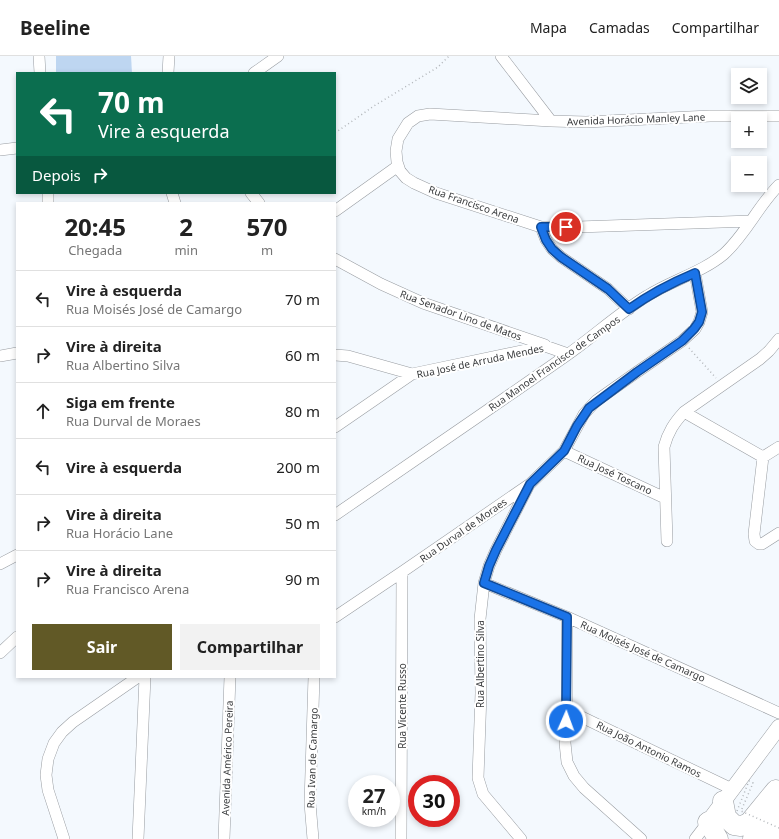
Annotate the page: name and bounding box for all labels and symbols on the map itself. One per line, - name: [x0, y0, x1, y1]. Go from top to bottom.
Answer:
- street label: Avenida Horácio Manley Lane: [567, 110, 706, 128]
- street label: Rua Francisco Arena: [427, 182, 521, 226]
- pin: [549, 210, 583, 244]
- street label: Rua Senador Lino de Matos: [398, 286, 524, 344]
- street label: Rua Manoel Francisco de Campos: [485, 312, 623, 414]
- street label: Rua José de Arruda Mendes: [415, 341, 545, 381]
- street label: Rua José Toscano: [575, 451, 655, 497]
- street label: Rua Durval de Moraes: [417, 494, 510, 565]
- street label: Rua Moisés José de Camargo: [578, 617, 708, 685]
- street label: Rua Albertino Silva: [473, 620, 487, 708]
- street label: Rua Vicente Russo: [395, 663, 409, 749]
- street label: Avenida Américo Pereira: [218, 700, 236, 816]
- position arrow: [545, 700, 587, 742]
- street label: Rua Ivan de Camargo: [303, 707, 321, 809]
- street label: Rua João Antonio Ramos: [594, 717, 704, 781]
- speed limit sign: 30: [408, 775, 460, 827]

